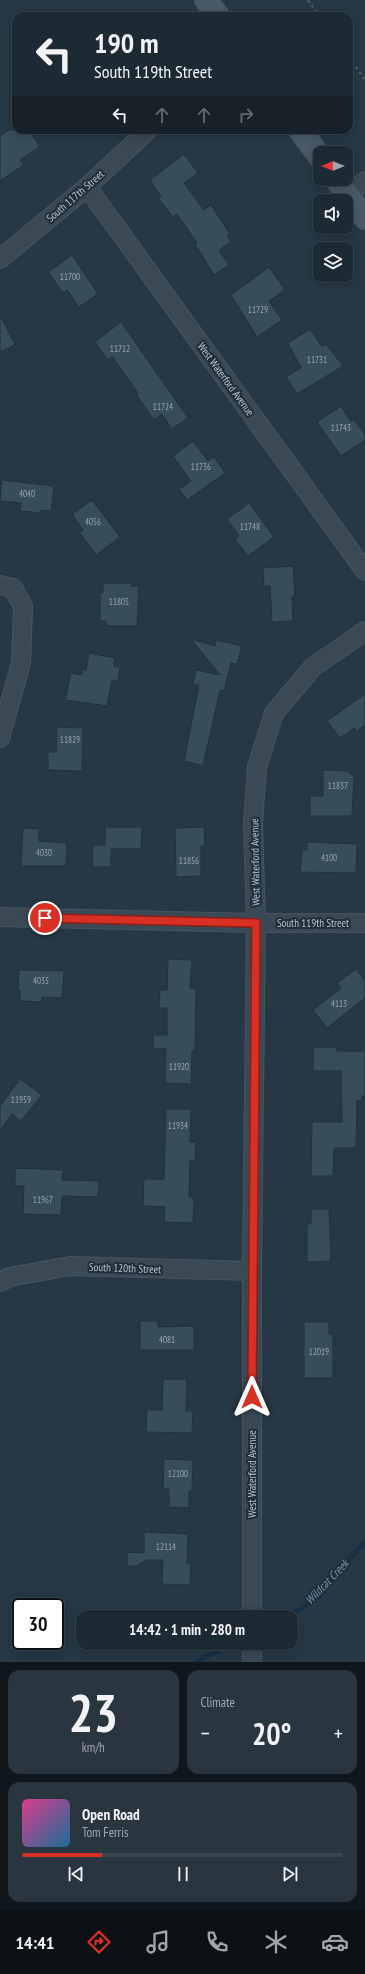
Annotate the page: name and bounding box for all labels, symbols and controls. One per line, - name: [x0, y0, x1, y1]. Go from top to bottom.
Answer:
- text: 190 m: [94, 24, 158, 61]
- icon: left: [28, 28, 80, 80]
- text: South 119th Street: [94, 60, 212, 83]
- icon: left: [109, 104, 131, 126]
- icon: ahead: [151, 104, 173, 126]
- icon: ahead: [193, 104, 215, 126]
- icon: right: [235, 104, 257, 126]
- north arrow: [313, 146, 353, 186]
- map controls: [313, 146, 353, 282]
- street label: South 117th Street: [43, 167, 107, 225]
- button: sound: [313, 194, 353, 234]
- button: layers: [313, 242, 353, 282]
- house number: 11700: [60, 271, 80, 282]
- house number: 11729: [248, 304, 268, 315]
- street label: West Waterford Avenue: [195, 339, 258, 419]
- house number: 11712: [110, 343, 130, 354]
- house number: 11731: [307, 354, 327, 365]
- house number: 11724: [153, 401, 173, 412]
- house number: 11743: [331, 422, 351, 433]
- house number: 11736: [191, 461, 211, 472]
- house number: 4040: [19, 488, 35, 499]
- house number: 4056: [85, 516, 101, 527]
- house number: 11748: [240, 521, 260, 532]
- house number: 11805: [109, 596, 129, 607]
- house number: 11829: [60, 734, 80, 745]
- house number: 11837: [328, 780, 348, 791]
- street label: West Waterford Avenue: [247, 818, 263, 906]
- house number: 4030: [36, 847, 52, 858]
- house number: 4100: [321, 852, 337, 863]
- house number: 11856: [179, 855, 199, 866]
- pin: [28, 901, 62, 935]
- icon: arrive: [34, 907, 56, 929]
- street label: South 119th Street: [277, 916, 349, 930]
- house number: 4035: [33, 975, 49, 986]
- house number: 4113: [331, 998, 347, 1009]
- house number: 11920: [169, 1061, 189, 1072]
- house number: 11959: [11, 1094, 31, 1105]
- house number: 11934: [168, 1120, 188, 1131]
- house number: 11967: [33, 1194, 53, 1205]
- street label: South 120th Street: [89, 1260, 161, 1276]
- house number: 4081: [159, 1334, 175, 1345]
- house number: 12019: [309, 1346, 329, 1357]
- position arrow: [231, 1376, 273, 1418]
- street label: West Waterford Avenue: [245, 1430, 259, 1518]
- house number: 12100: [168, 1468, 188, 1479]
- house number: 12114: [156, 1541, 176, 1552]
- water label: Wildcat Creek: [302, 1555, 353, 1607]
- speed limit sign: 30: [12, 1598, 64, 1650]
- text: 14:42 · 1 min · 280 m: [129, 1620, 245, 1639]
- text: 23: [68, 1679, 118, 1746]
- text: Climate: [201, 1694, 235, 1711]
- text: 20°: [252, 1714, 292, 1753]
- text: −: [201, 1719, 210, 1747]
- text: +: [334, 1719, 343, 1747]
- text: km/h: [82, 1739, 105, 1756]
- text: Open Road: [82, 1805, 140, 1824]
- text: Tom Ferris: [82, 1824, 128, 1841]
- icon: previous: [65, 1863, 87, 1885]
- icon: pause: [172, 1863, 194, 1885]
- icon: next: [279, 1863, 301, 1885]
- icon: directions: [85, 1928, 113, 1956]
- icon: music: [144, 1928, 172, 1956]
- icon: phone: [203, 1928, 231, 1956]
- icon: climate: [262, 1928, 290, 1956]
- icon: car: [321, 1928, 349, 1956]
- text: 14:41: [16, 1931, 54, 1954]

